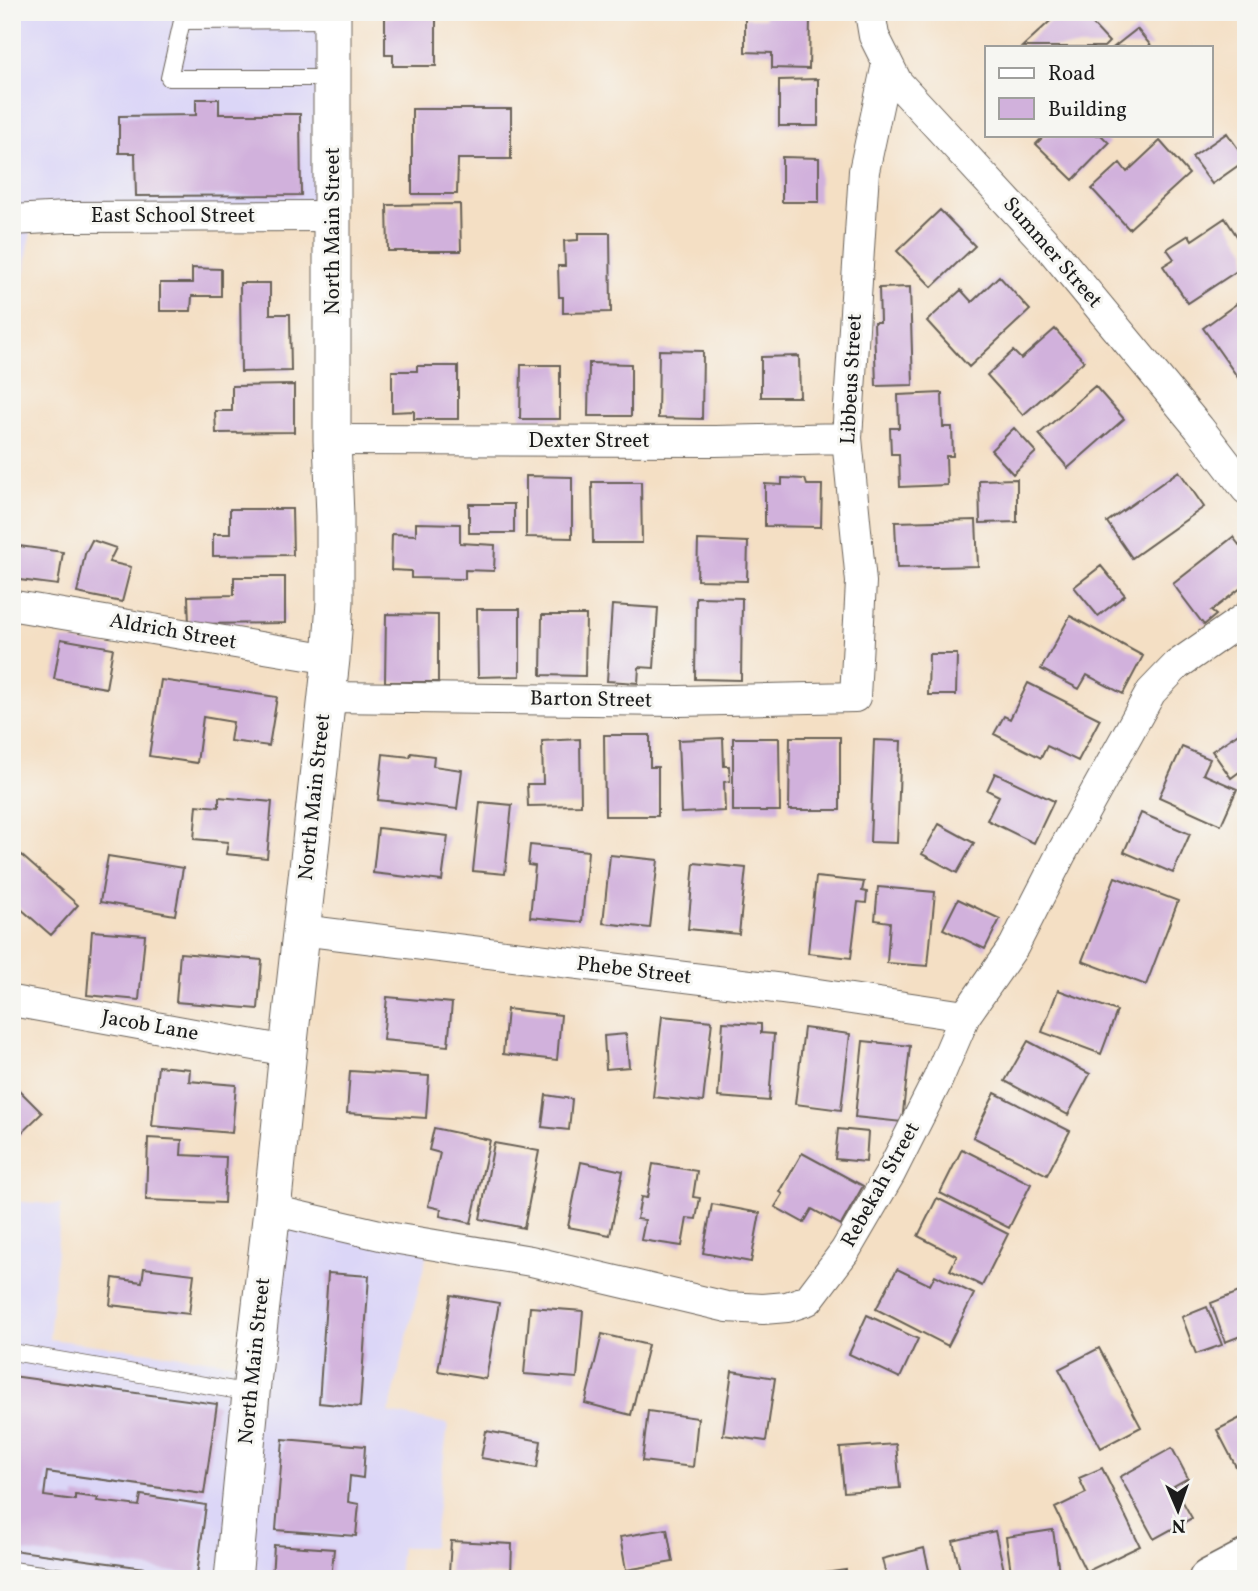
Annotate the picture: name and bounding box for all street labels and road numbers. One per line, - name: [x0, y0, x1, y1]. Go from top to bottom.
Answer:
- street label: North Main Street: [319, 147, 348, 315]
- street label: Summer Street: [996, 191, 1108, 315]
- street label: East School Street: [91, 202, 255, 231]
- street label: Libbeus Street: [834, 313, 870, 445]
- street label: Dexter Street: [528, 427, 650, 456]
- street label: Aldrich Street: [107, 607, 239, 657]
- street label: Barton Street: [530, 684, 652, 716]
- street label: North Main Street: [292, 712, 338, 882]
- street label: Phebe Street: [575, 950, 693, 992]
- street label: Jacob Lane: [99, 1003, 201, 1049]
- street label: Rebekah Street: [835, 1117, 927, 1253]
- street label: North Main Street: [232, 1276, 278, 1446]

